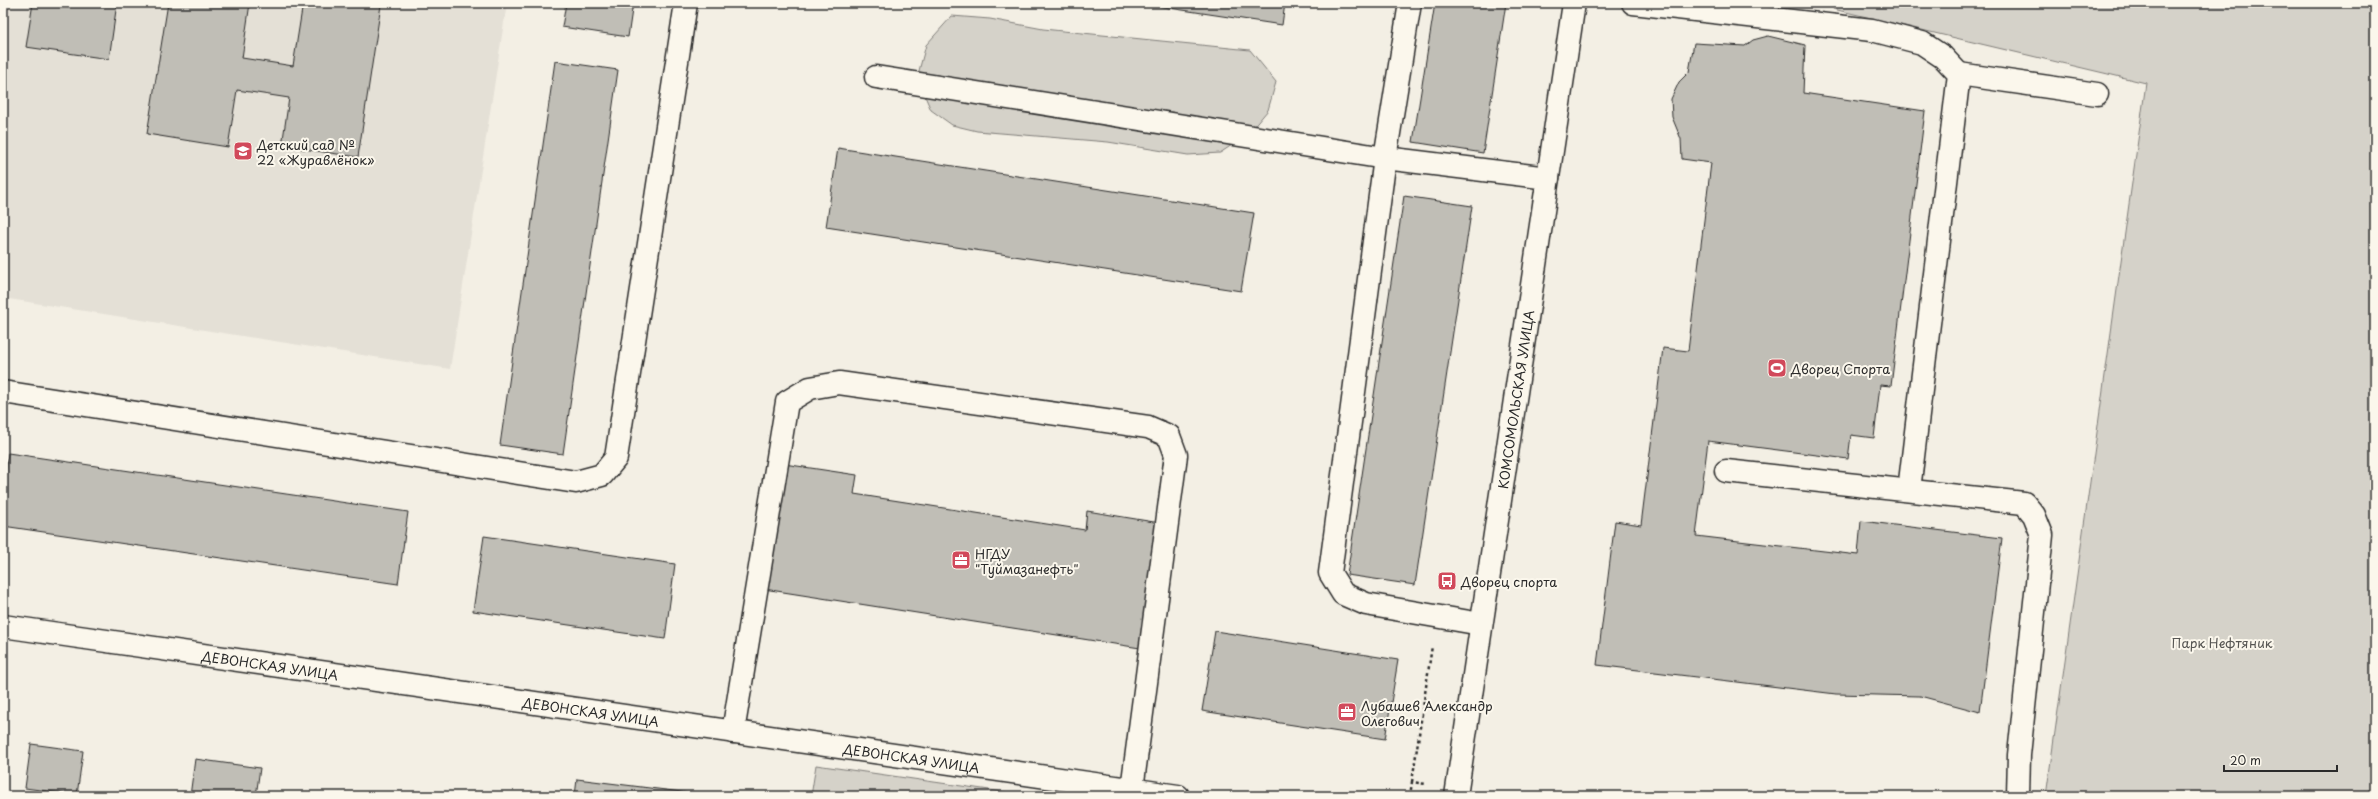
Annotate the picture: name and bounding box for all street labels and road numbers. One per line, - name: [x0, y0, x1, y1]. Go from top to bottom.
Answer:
- street label: КОМСОМОЛЬСКАЯ УЛИЦА: [1492, 309, 1538, 490]
- street label: ДЕВОНСКАЯ УЛИЦА: [200, 645, 340, 684]
- street label: ДЕВОНСКАЯ УЛИЦА: [521, 692, 660, 730]
- street label: ДЕВОНСКАЯ УЛИЦА: [841, 738, 981, 777]

